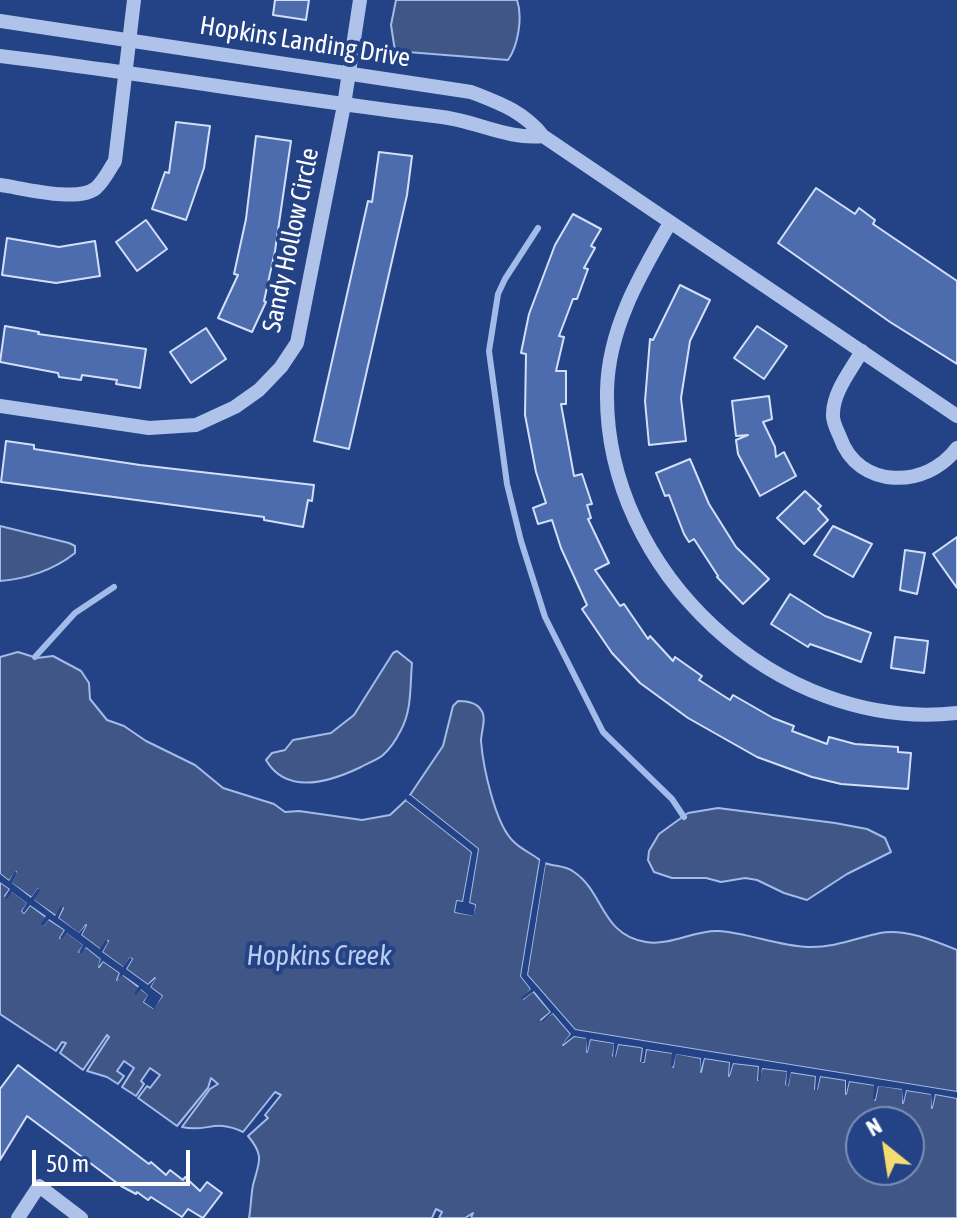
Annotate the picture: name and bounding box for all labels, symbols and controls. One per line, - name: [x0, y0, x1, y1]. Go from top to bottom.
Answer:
- street label: Hopkins Landing Drive: [198, 10, 412, 74]
- street label: Sandy Hollow Circle: [256, 145, 326, 335]
- water label: Hopkins Creek: [246, 939, 392, 973]
- north arrow: [845, 1106, 925, 1186]
- text: N: [862, 1112, 886, 1141]
- scale bar: [36, 1134, 194, 1184]
- text: 50 m: [46, 1150, 89, 1177]

